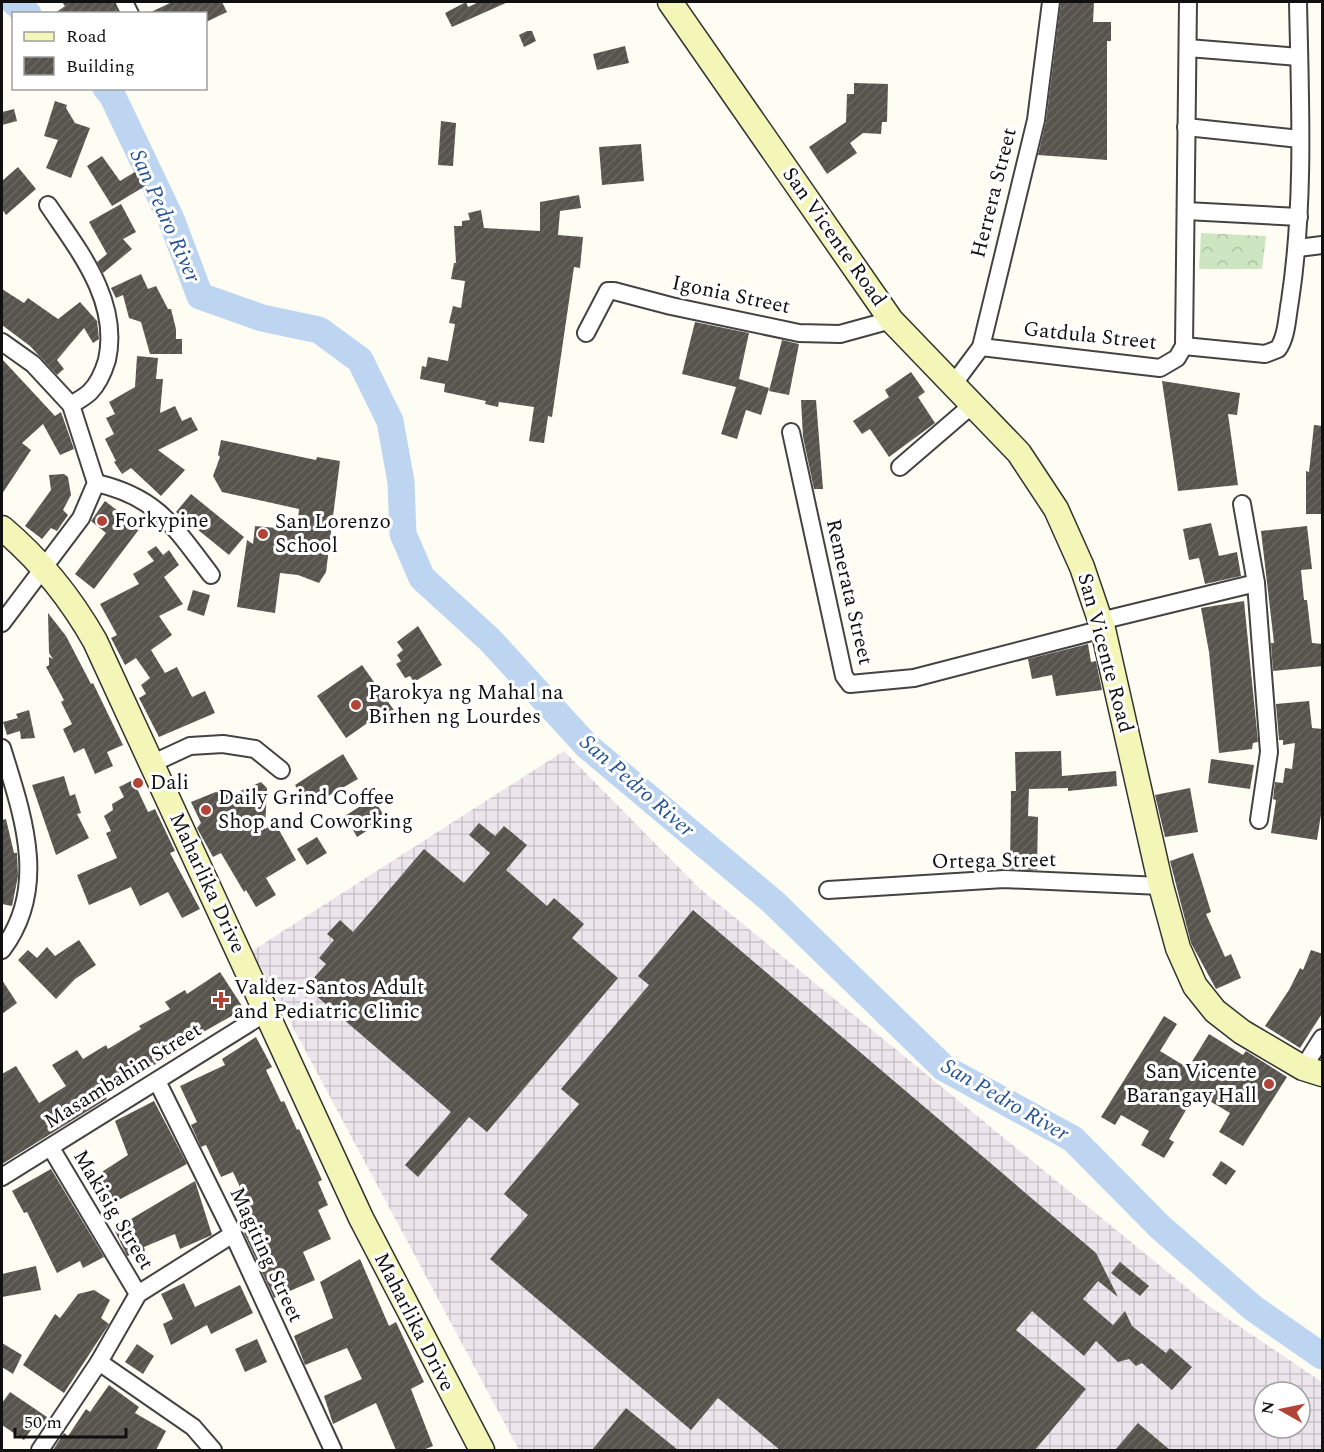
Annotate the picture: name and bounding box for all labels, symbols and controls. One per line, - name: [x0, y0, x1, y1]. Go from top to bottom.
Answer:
- legend: [12, 12, 207, 90]
- text: Road: [66, 23, 107, 50]
- text: Building: [66, 53, 135, 80]
- street label: Herrera Street: [962, 125, 1026, 261]
- water label: San Pedro River: [121, 144, 209, 288]
- street label: San Vicente Road: [774, 161, 894, 313]
- street label: Igonia Street: [669, 267, 793, 323]
- street label: Gatdula Street: [1022, 313, 1158, 359]
- place label: Forkypine: [114, 505, 209, 537]
- place label: San Lorenzo School: [275, 506, 391, 562]
- marker: Forkypine: [95, 514, 109, 528]
- street label: Remerata Street: [817, 516, 881, 668]
- marker: San Lorenzo School: [256, 527, 270, 541]
- street label: San Vicente Road: [1068, 570, 1142, 736]
- place label: Parokya ng Mahal na Birhen ng Lourdes: [368, 677, 564, 733]
- marker: Parokya ng Mahal na Birhen ng Lourdes: [349, 698, 363, 712]
- water label: San Pedro River: [572, 727, 702, 846]
- place label: Dali: [150, 767, 189, 799]
- marker: Dali: [131, 776, 145, 790]
- place label: Daily Grind Coffee Shop and Coworking: [218, 782, 413, 838]
- marker: Daily Grind Coffee Shop and Coworking: [199, 803, 213, 817]
- street label: Maharlika Drive: [160, 807, 254, 959]
- street label: Ortega Street: [931, 844, 1057, 878]
- place label: Valdez-Santos Adult and Pediatric Clinic: [234, 972, 424, 1028]
- marker: Valdez-Santos Adult and Pediatric Clinic: [212, 991, 230, 1009]
- street label: Masambahin Street: [38, 1014, 208, 1138]
- water label: San Pedro River: [935, 1050, 1075, 1150]
- place label: San Vicente Barangay Hall: [1126, 1056, 1257, 1112]
- marker: San Vicente Barangay Hall: [1262, 1077, 1276, 1091]
- street label: Makisig Street: [64, 1144, 162, 1276]
- street label: Magiting Street: [221, 1182, 311, 1328]
- street label: Maharlika Drive: [365, 1247, 463, 1397]
- north arrow: [1252, 1380, 1312, 1440]
- text: N: [1255, 1399, 1281, 1416]
- scale bar: [15, 1401, 126, 1439]
- text: 50 m: [24, 1409, 62, 1436]

